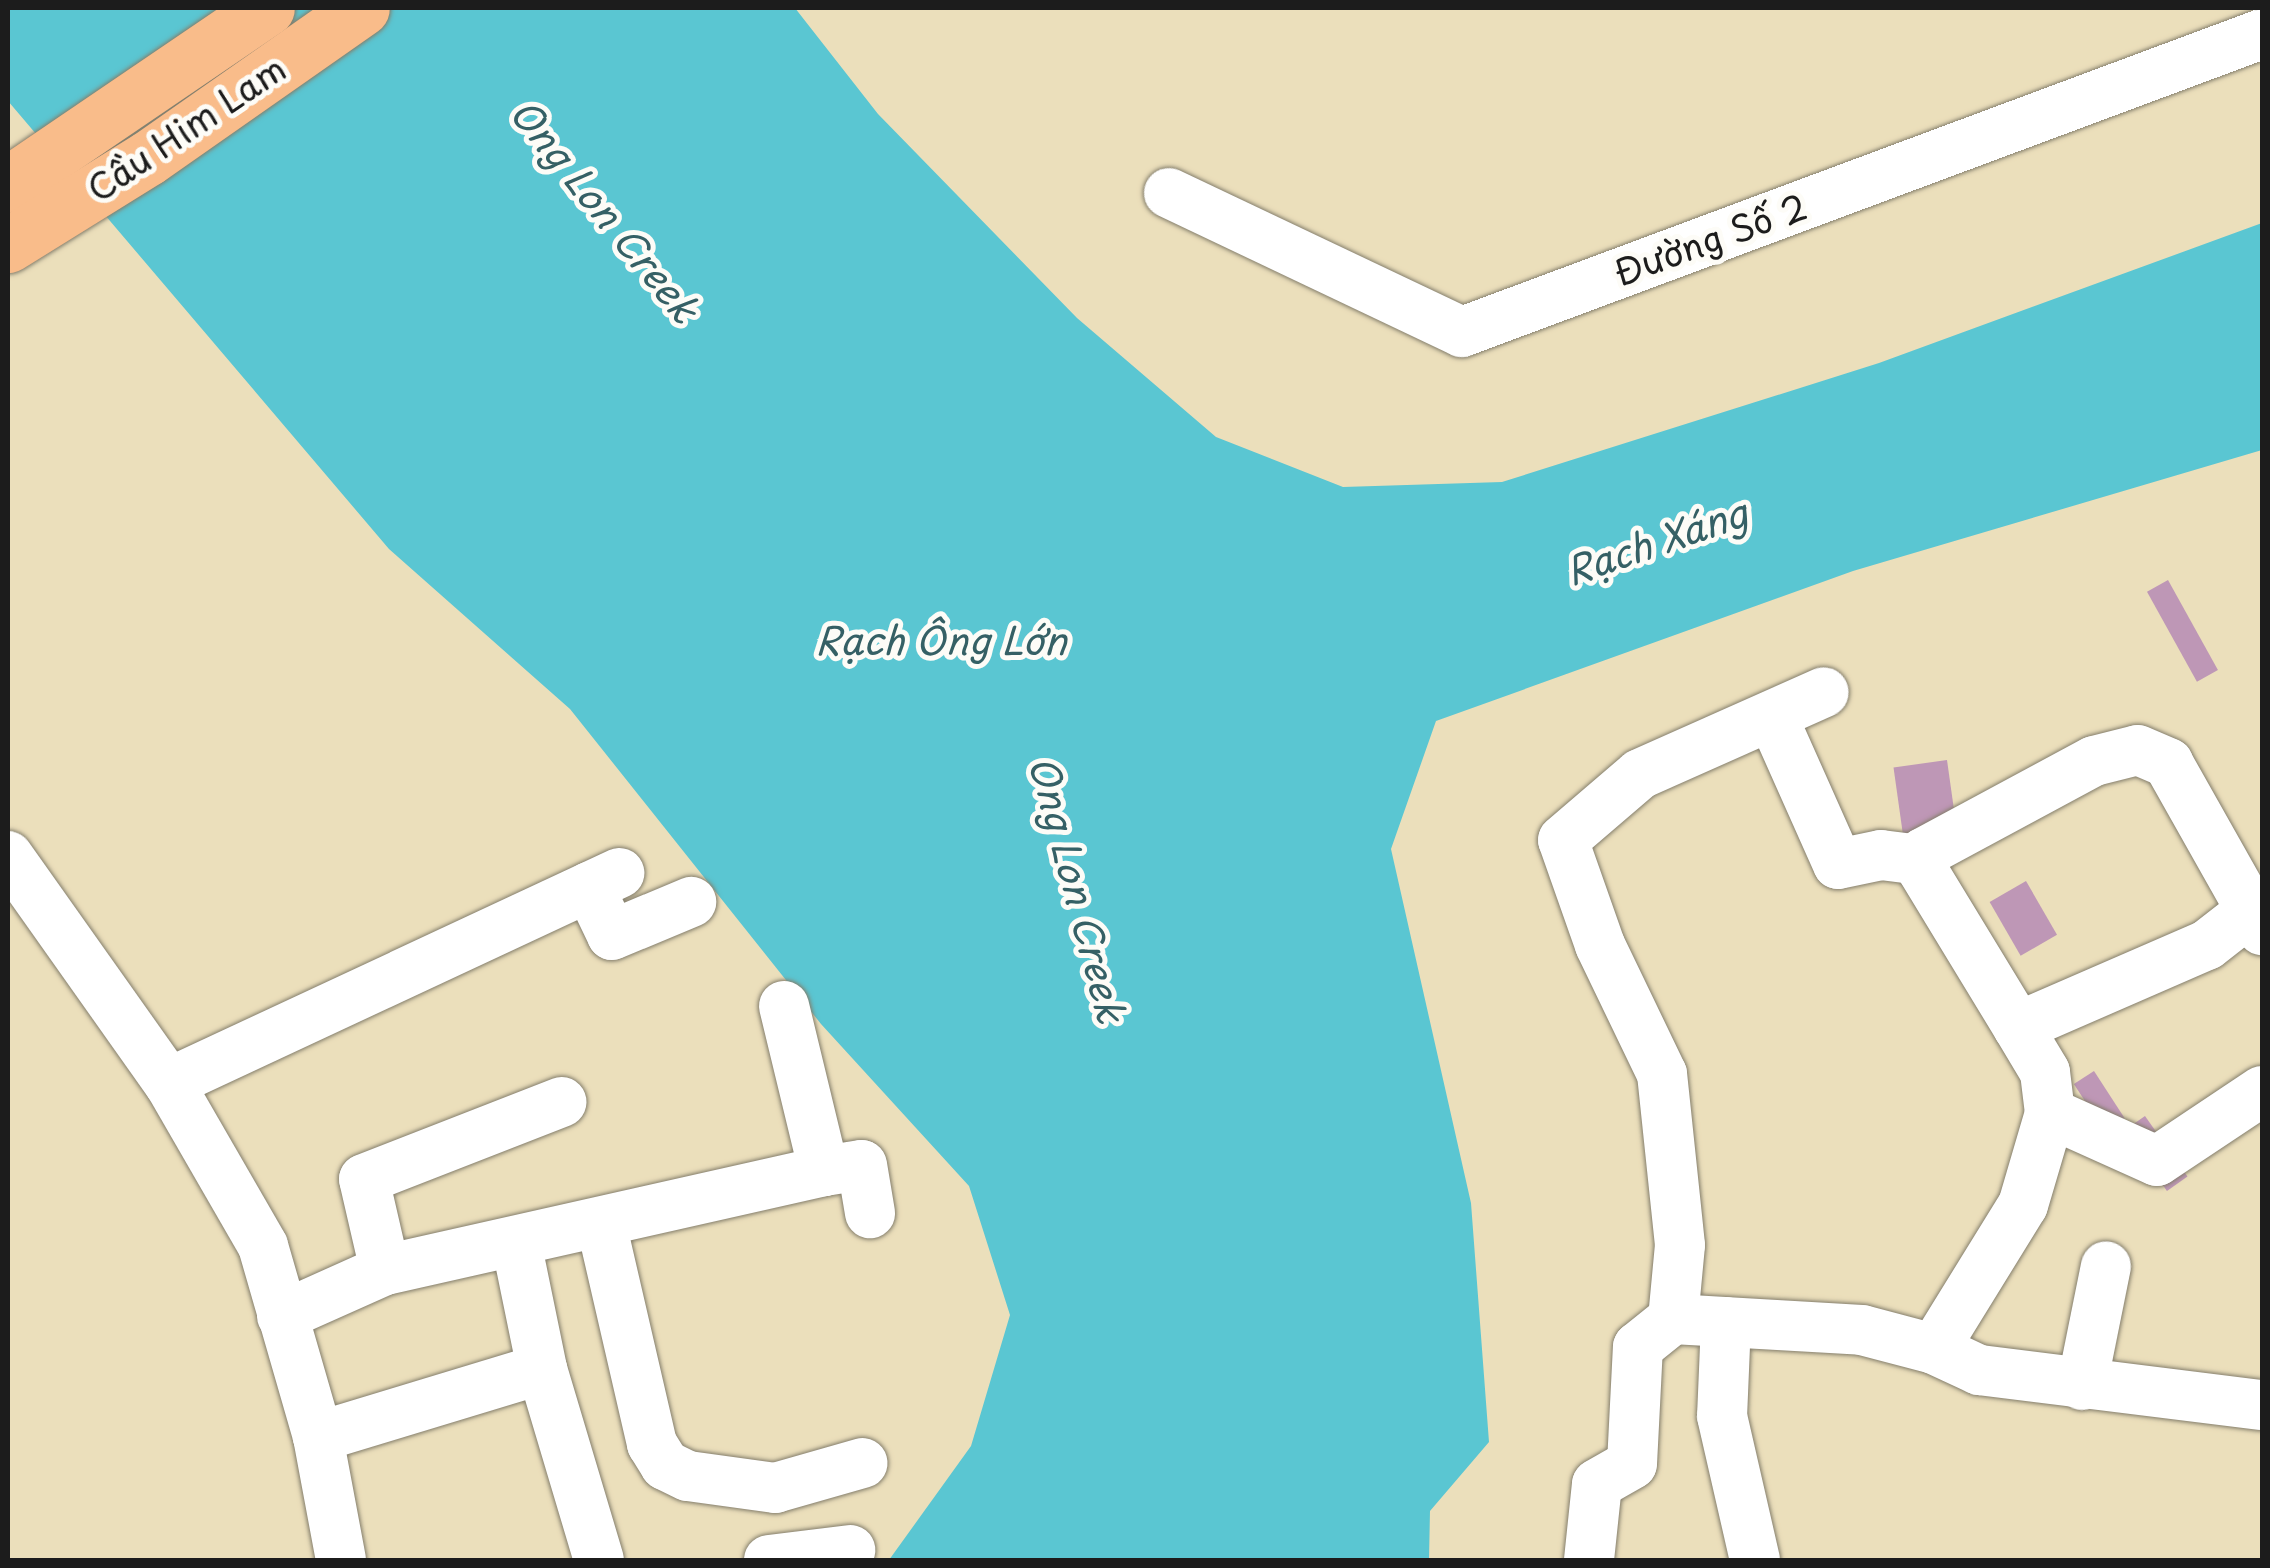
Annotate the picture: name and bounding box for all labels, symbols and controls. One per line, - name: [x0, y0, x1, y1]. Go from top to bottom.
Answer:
- street label: Cầu Him Lam: [78, 46, 294, 210]
- water label: Ong Lon Creek: [500, 88, 710, 332]
- street label: Đường Số 2: [1609, 185, 1811, 293]
- water label: Rạch Xáng: [1558, 488, 1754, 594]
- water label: Rạch Ông Lớn: [813, 617, 1069, 663]
- water label: Ong Lon Creek: [1020, 750, 1136, 1028]

